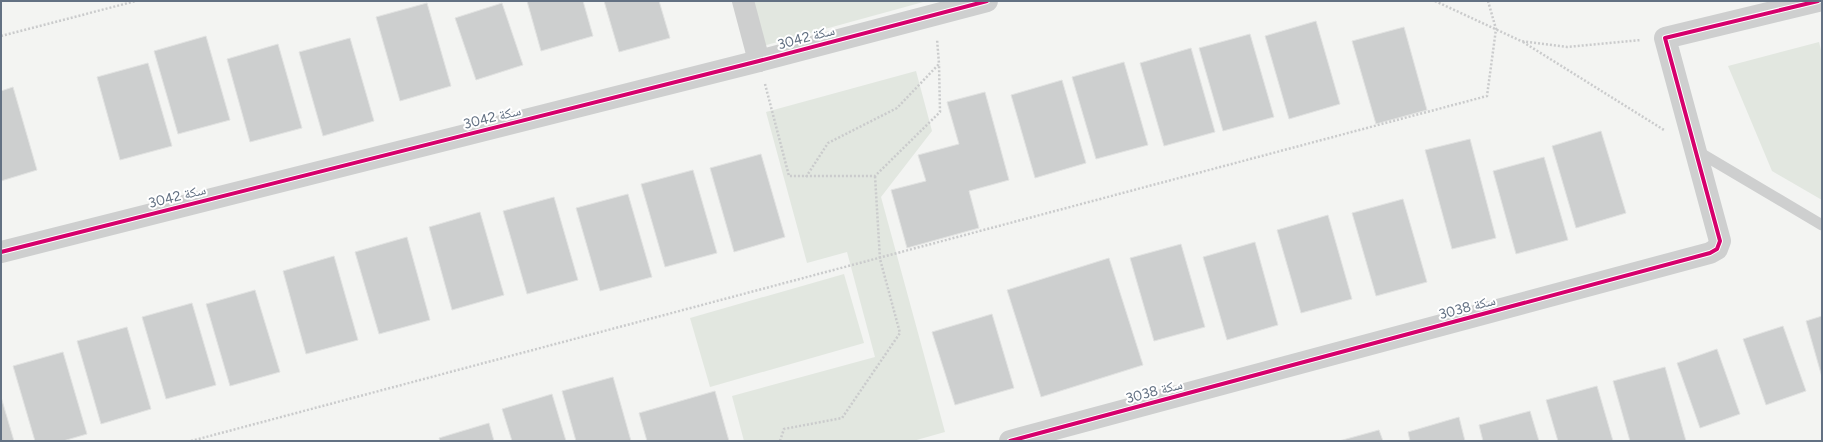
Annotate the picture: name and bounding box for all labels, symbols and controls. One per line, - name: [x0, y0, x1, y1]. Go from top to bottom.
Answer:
- street label: سكة 3042: [776, 22, 837, 53]
- street label: سكة 3042: [462, 102, 523, 133]
- street label: سكة 3042: [147, 181, 208, 212]
- street label: سكة 3038: [1437, 292, 1497, 323]
- street label: سكة 3038: [1124, 376, 1184, 407]

